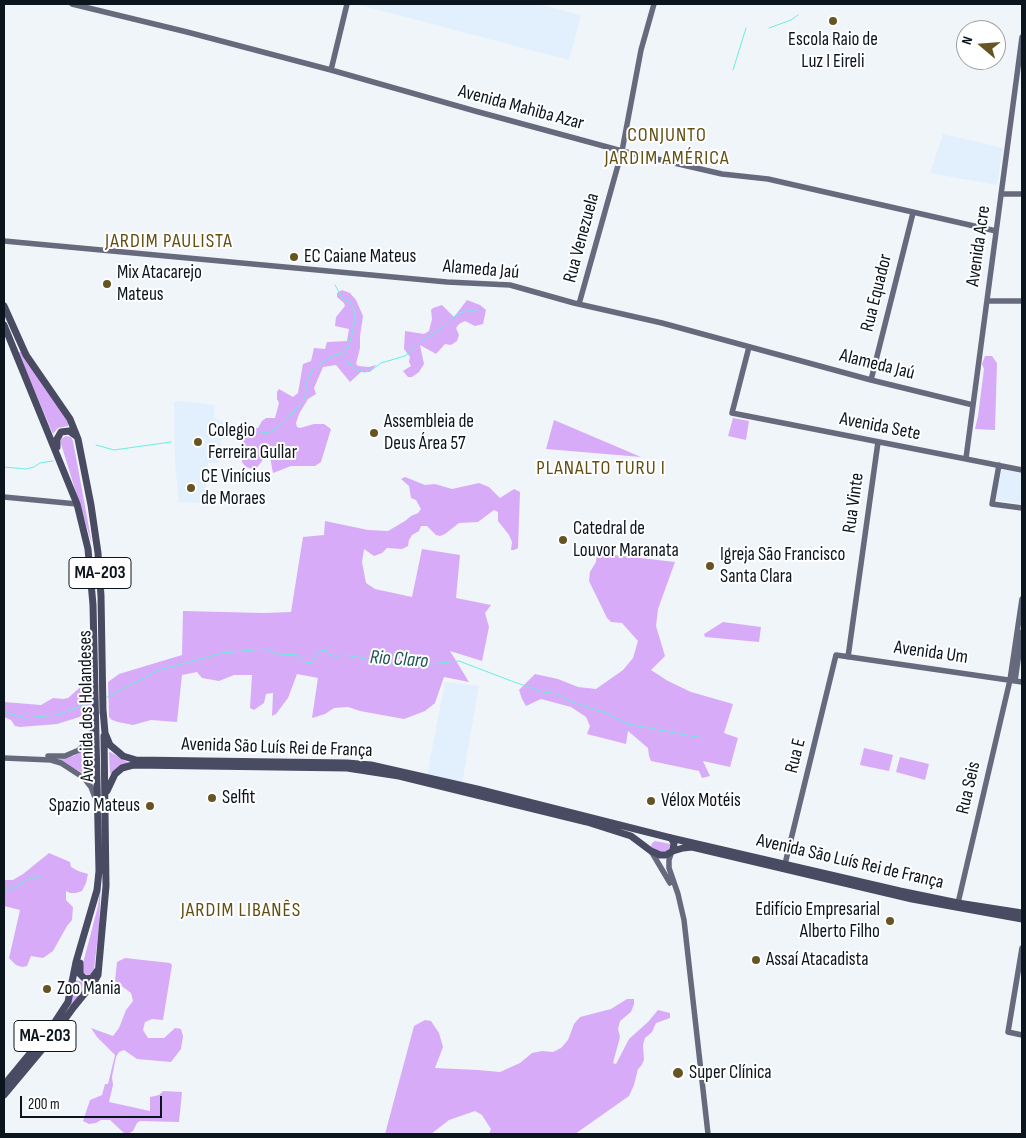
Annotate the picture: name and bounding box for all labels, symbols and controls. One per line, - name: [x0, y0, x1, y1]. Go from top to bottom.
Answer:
- marker: Escola Raio de Luz I Eireli: [827, 15, 839, 27]
- north arrow: [956, 20, 1006, 70]
- place label: Escola Raio de Luz I Eireli: [788, 29, 878, 73]
- text: N: [958, 34, 976, 47]
- street label: Avenida Mahiba Azar: [456, 80, 586, 136]
- district label: CONJUNTO JARDIM AMÉRICA: [603, 124, 731, 171]
- street label: Rua Venezuela: [559, 191, 605, 285]
- street label: Avenida Acre: [962, 204, 996, 288]
- district label: JARDIM PAULISTA: [103, 230, 235, 254]
- place label: EC Caiane Mateus: [304, 246, 416, 268]
- marker: EC Caiane Mateus: [288, 251, 300, 263]
- street label: Rua Equador: [856, 252, 898, 334]
- street label: Alameda Jaú: [442, 255, 520, 285]
- place label: Mix Atacarejo Mateus: [117, 262, 202, 306]
- marker: Mix Atacarejo Mateus: [101, 278, 113, 290]
- street label: Alameda Jaú: [837, 345, 917, 385]
- street label: Avenida Sete: [838, 408, 922, 446]
- place label: Assembleia de Deus Área 57: [384, 411, 474, 455]
- place label: Colegio Ferreira Gullar: [208, 420, 297, 464]
- marker: Assembleia de Deus Área 57: [368, 427, 380, 439]
- marker: Colegio Ferreira Gullar: [192, 436, 204, 448]
- district label: PLANALTO TURU I: [534, 457, 668, 481]
- place label: CE Vinícius de Moraes: [201, 466, 271, 510]
- street label: Rua Vinte: [838, 471, 870, 535]
- marker: CE Vinícius de Moraes: [185, 482, 197, 494]
- place label: Catedral de Louvor Maranata: [573, 518, 679, 562]
- marker: Catedral de Louvor Maranata: [557, 534, 569, 546]
- place label: Igreja São Francisco Santa Clara: [720, 544, 845, 588]
- road number: MA-203: [69, 558, 131, 588]
- marker: Igreja São Francisco Santa Clara: [704, 560, 716, 572]
- street label: Avenida dos Holandeses: [74, 630, 100, 782]
- street label: Avenida Um: [893, 637, 969, 669]
- water label: Rio Claro: [369, 646, 429, 674]
- street label: Avenida São Luís Rei de França: [181, 733, 373, 763]
- street label: Rua E: [781, 736, 811, 776]
- street label: Rua Seis: [952, 760, 986, 816]
- place label: Selfit: [222, 787, 255, 809]
- place label: Vélox Motéis: [661, 790, 741, 812]
- marker: Selfit: [206, 792, 218, 804]
- place label: Spazio Mateus: [49, 795, 140, 817]
- marker: Vélox Motéis: [645, 795, 657, 807]
- marker: Spazio Mateus: [144, 800, 156, 812]
- street label: Avenida São Luís Rei de França: [754, 829, 946, 895]
- district label: JARDIM LIBANÊS: [179, 899, 303, 923]
- place label: Edifício Empresarial Alberto Filho: [755, 899, 880, 943]
- marker: Edifício Empresarial Alberto Filho: [884, 915, 896, 927]
- place label: Assaí Atacadista: [766, 949, 869, 971]
- marker: Assaí Atacadista: [750, 954, 762, 966]
- place label: Zoo Mania: [57, 978, 121, 1000]
- marker: Zoo Mania: [41, 983, 53, 995]
- road number: MA-203: [14, 1020, 76, 1052]
- place label: Super Clínica: [689, 1062, 772, 1084]
- marker: Super Clínica: [671, 1066, 685, 1080]
- scale bar: [22, 1086, 165, 1118]
- text: 200 m: [28, 1095, 60, 1114]

